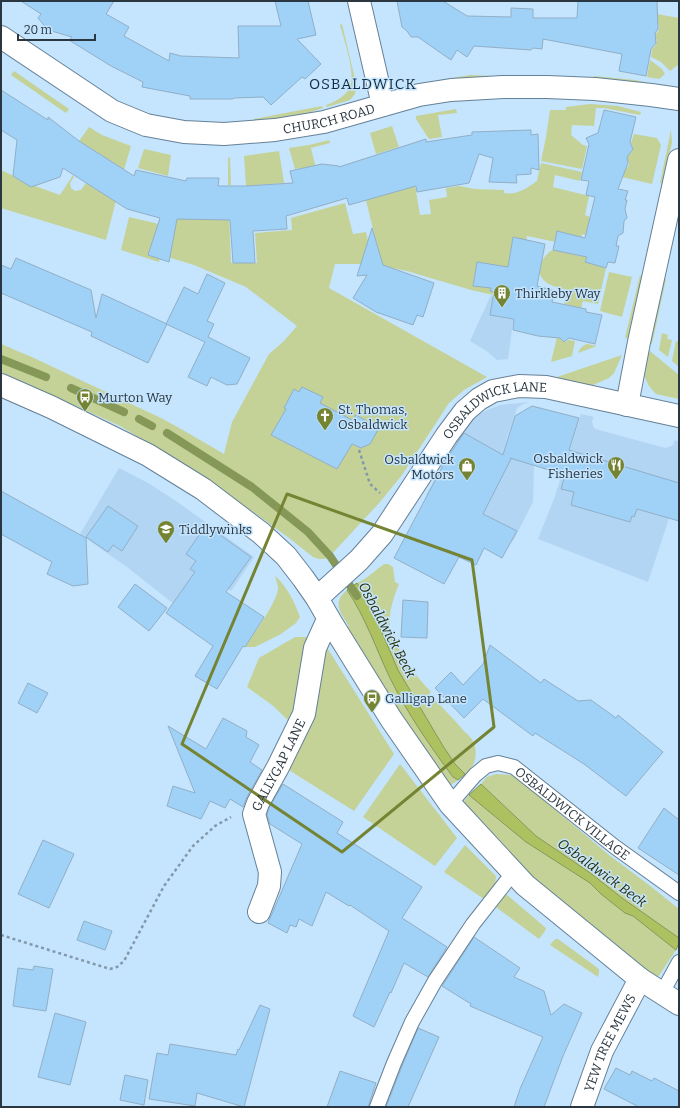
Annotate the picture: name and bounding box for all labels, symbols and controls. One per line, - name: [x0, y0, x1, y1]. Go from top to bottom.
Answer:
- scale bar: [18, 16, 95, 42]
- text: 20 m: [24, 23, 53, 37]
- district label: OSBALDWICK: [309, 75, 417, 93]
- street label: CHURCH ROAD: [282, 100, 376, 136]
- building icon: Thirkleby Way: [492, 283, 512, 308]
- place label: Thirkleby Way: [515, 286, 601, 301]
- street label: OSBALDWICK LANE: [439, 378, 547, 442]
- bus stop icon: Murton Way: [75, 387, 95, 412]
- place label: Murton Way: [98, 390, 172, 405]
- place label: St. Thomas, Osbaldwick: [338, 402, 408, 432]
- church icon: St. Thomas, Osbaldwick: [315, 406, 335, 431]
- place label: Osbaldwick Fisheries: [533, 451, 604, 481]
- place label: Osbaldwick Motors: [384, 452, 455, 482]
- restaurant icon: Osbaldwick Fisheries: [606, 455, 626, 480]
- shop icon: Osbaldwick Motors: [457, 456, 477, 481]
- school or university icon: Tiddlywinks: [156, 519, 176, 544]
- place label: Tiddlywinks: [179, 522, 252, 537]
- water label: Osbaldwick Beck: [355, 579, 420, 681]
- bus stop icon: Galligap Lane: [362, 688, 382, 713]
- place label: Galligap Lane: [385, 691, 467, 706]
- street label: GALLYGAP LANE: [248, 716, 308, 813]
- street label: OSBALDWICK VILLAGE: [512, 763, 633, 863]
- water label: Osbaldwick Beck: [554, 835, 650, 911]
- street label: YEW TREE MEWS: [581, 991, 638, 1093]

